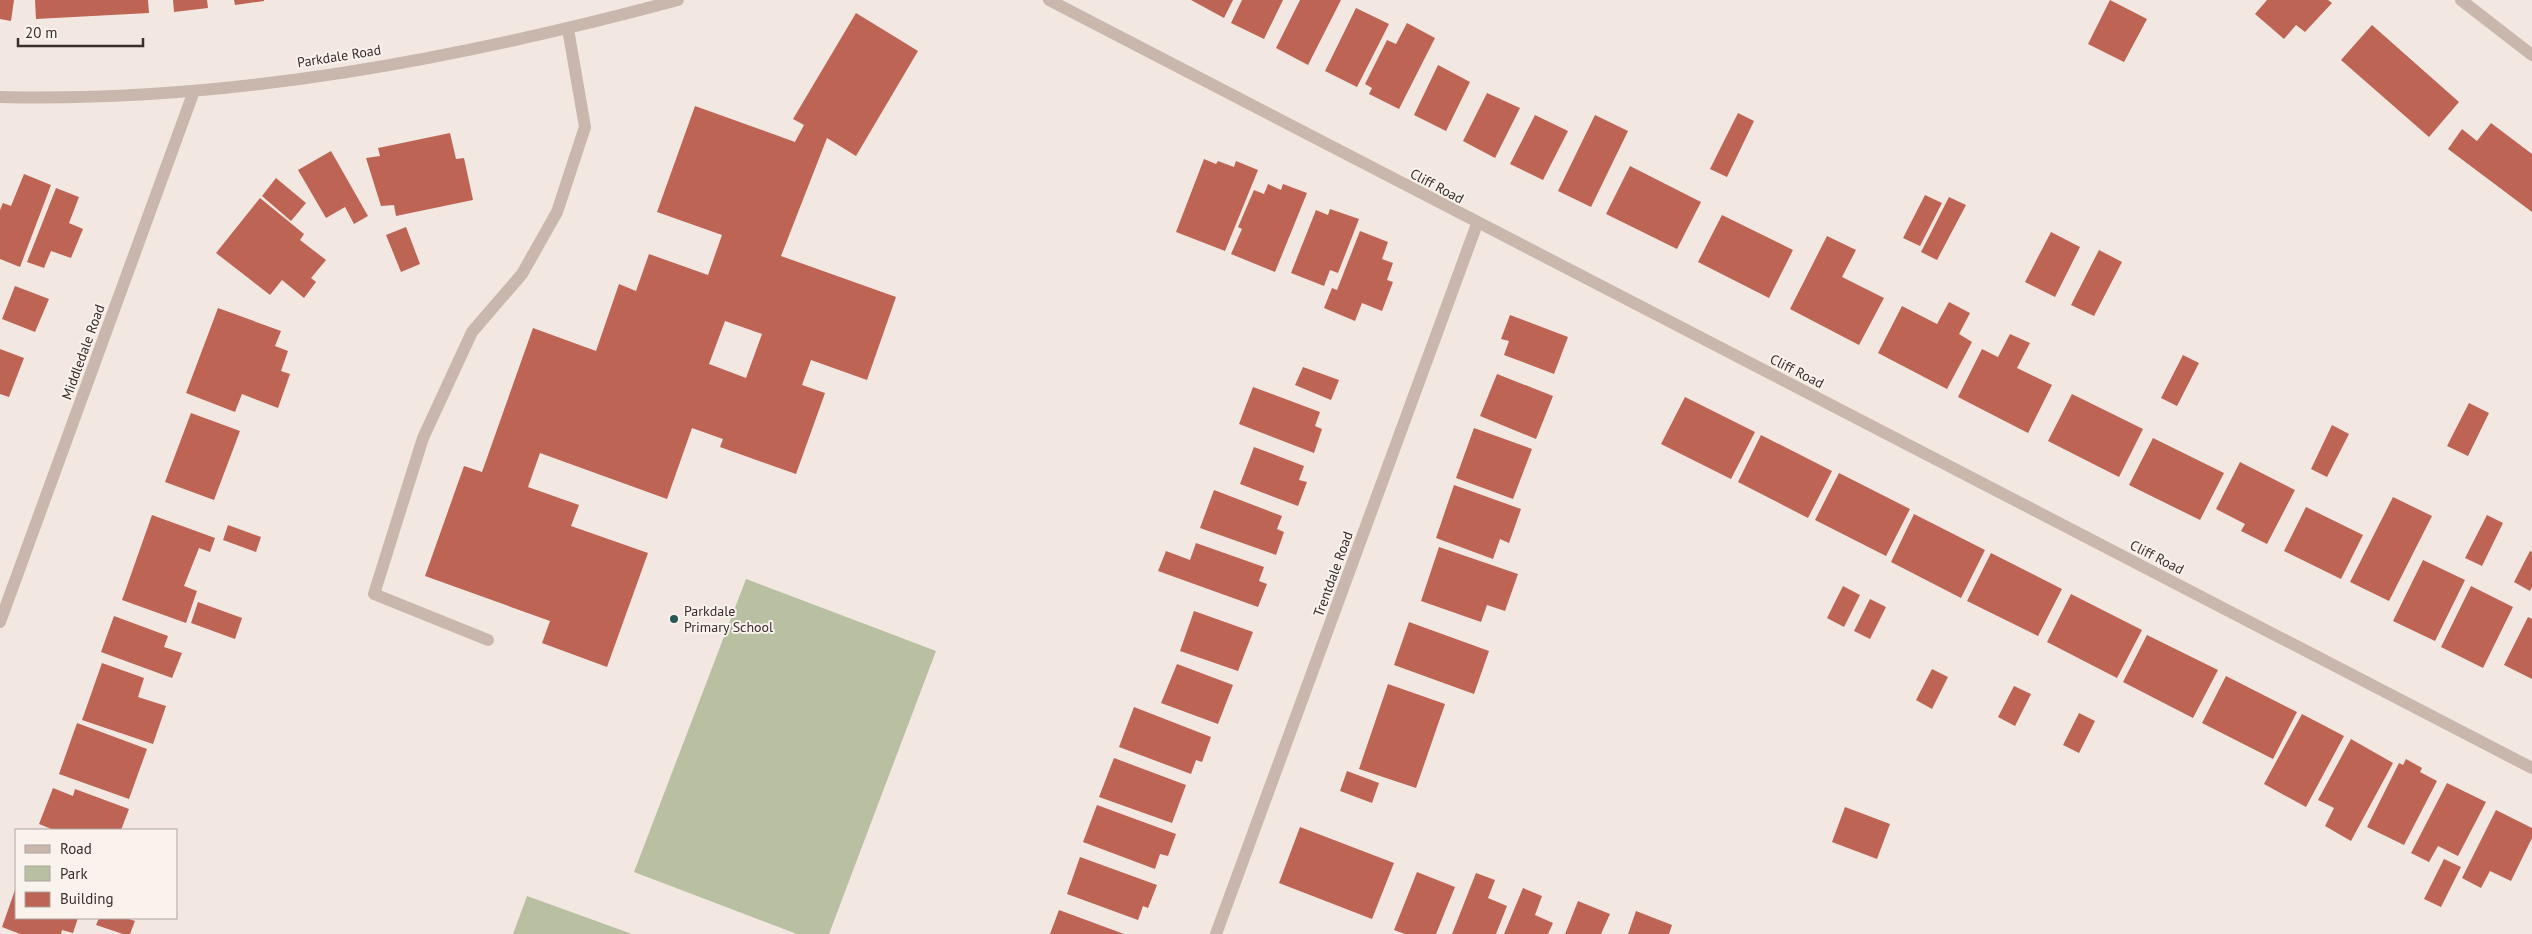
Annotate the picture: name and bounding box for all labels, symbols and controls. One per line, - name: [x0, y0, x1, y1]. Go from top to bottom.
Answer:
- scale bar: [18, 15, 142, 47]
- text: 20 m: [25, 23, 58, 42]
- street label: Parkdale Road: [296, 40, 382, 72]
- street label: Cliff Road: [1407, 164, 1467, 208]
- street label: Middledale Road: [57, 302, 109, 402]
- street label: Cliff Road: [1767, 350, 1827, 392]
- street label: Trentdale Road: [1309, 529, 1357, 619]
- street label: Cliff Road: [2127, 536, 2187, 578]
- place label: Parkdale Primary School: [684, 602, 773, 636]
- marker: Parkdale Primary School: [668, 613, 680, 625]
- legend: [15, 829, 178, 919]
- text: Road: [60, 839, 92, 858]
- text: Park: [60, 864, 88, 883]
- text: Building: [60, 889, 114, 908]

